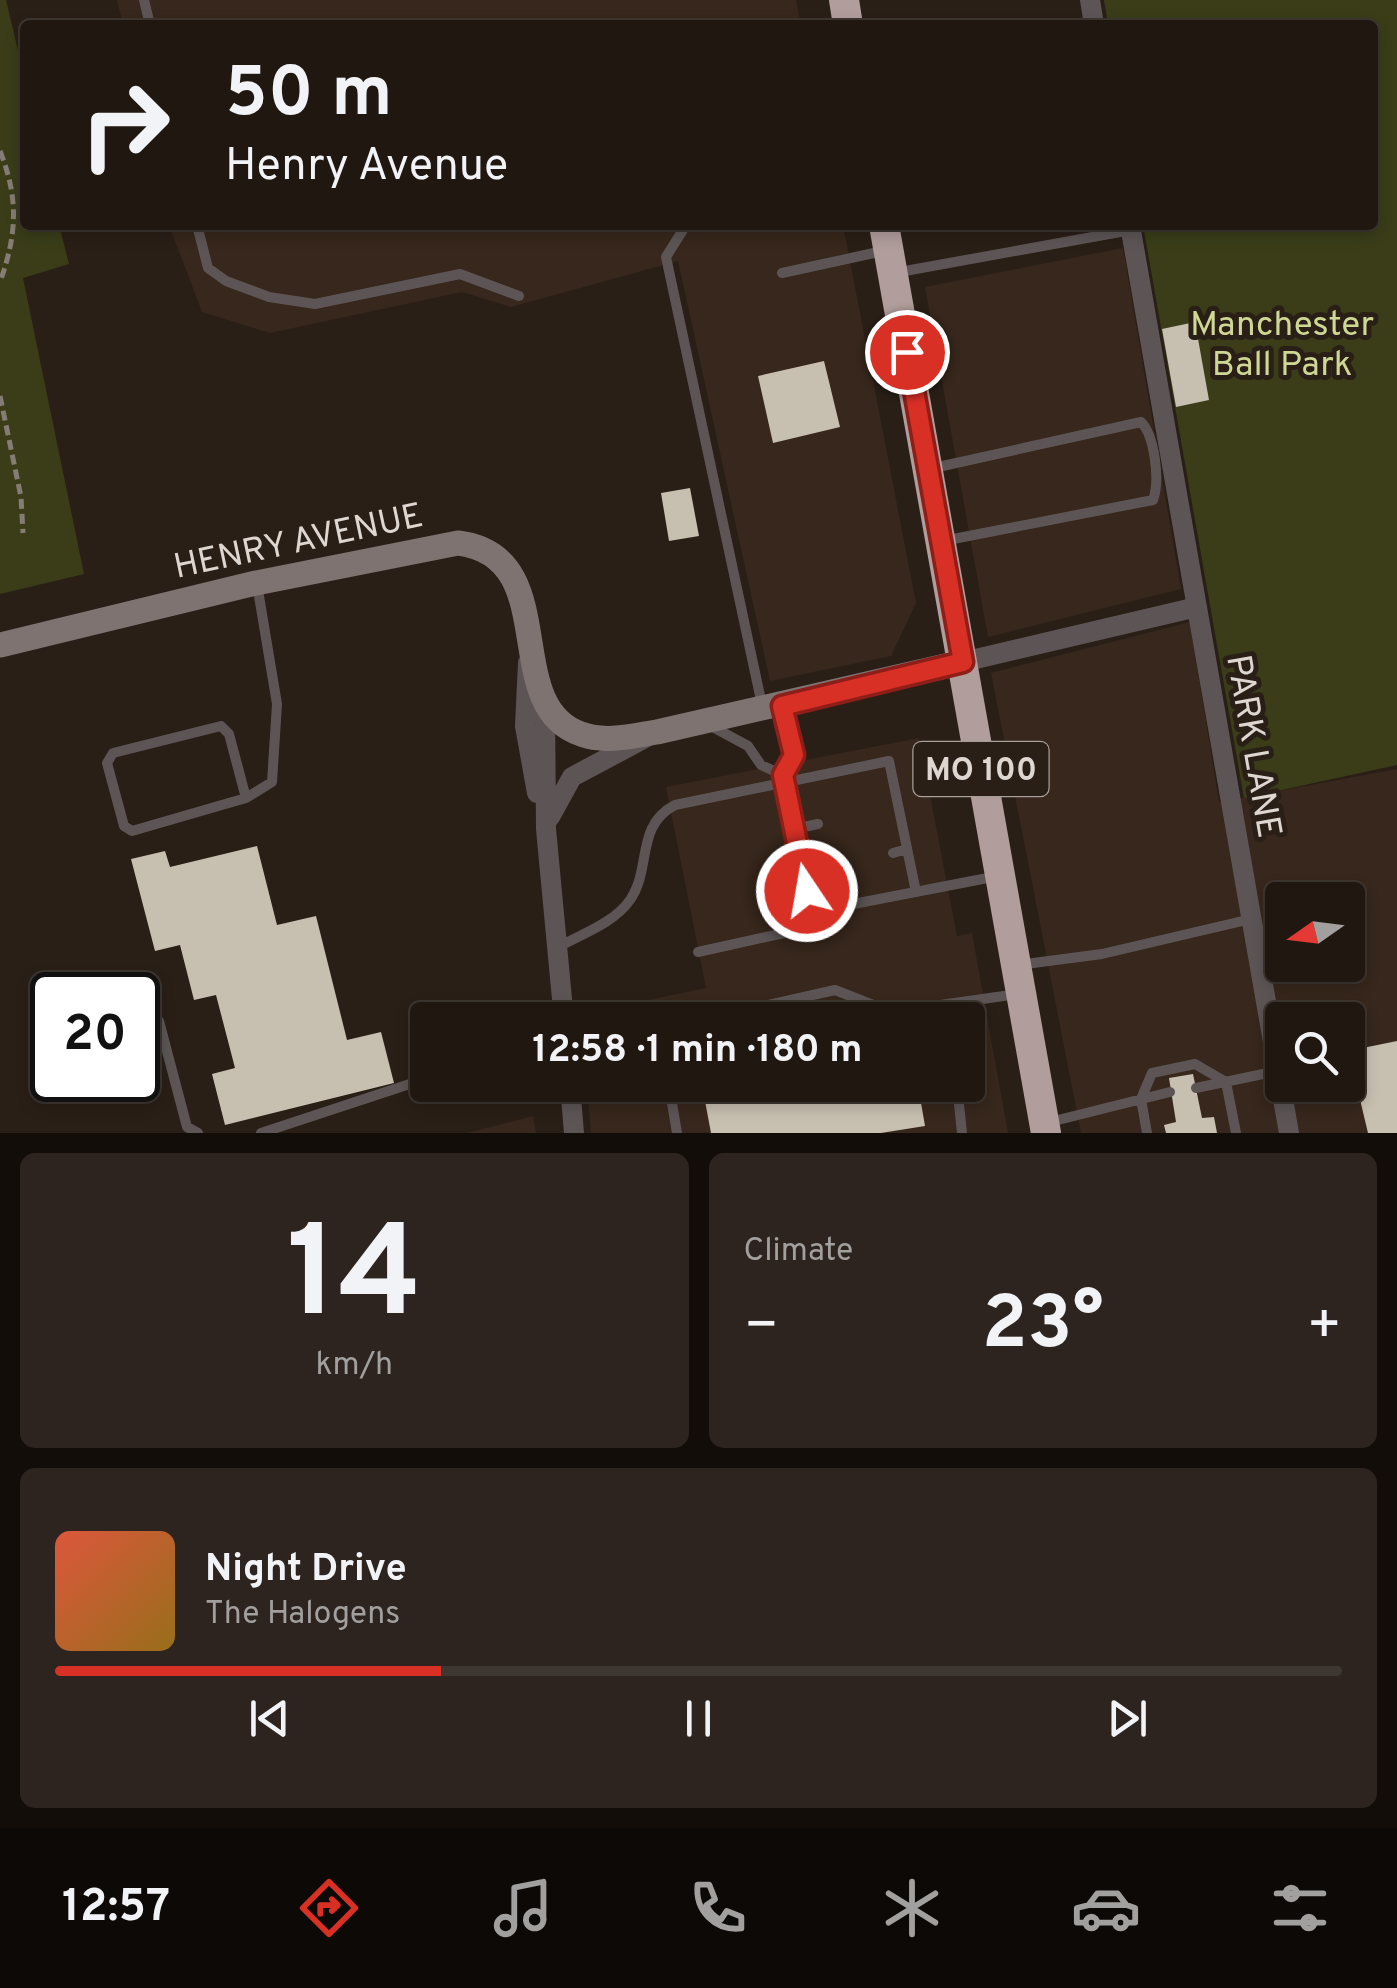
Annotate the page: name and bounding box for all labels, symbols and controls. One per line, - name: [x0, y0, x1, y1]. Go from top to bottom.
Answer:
- text: 50 m: [225, 52, 392, 141]
- icon: right: [60, 60, 190, 190]
- text: Henry Avenue: [225, 139, 508, 196]
- park label: Manchester Ball Park: [1190, 304, 1374, 388]
- pin: [865, 310, 950, 395]
- icon: arrive: [880, 325, 935, 380]
- street label: HENRY AVENUE: [170, 495, 427, 591]
- street label: PARK LANE: [1214, 652, 1290, 841]
- road number: MO 100: [914, 742, 1048, 796]
- position arrow: [755, 839, 859, 943]
- north arrow: [1265, 882, 1365, 982]
- map controls: [1265, 882, 1365, 1102]
- speed limit sign: 20: [30, 972, 160, 1102]
- button: search: [1265, 1002, 1365, 1102]
- text: 12:58 · 1 min · 180 m: [532, 1027, 863, 1076]
- text: 14: [286, 1198, 422, 1363]
- text: Climate: [744, 1232, 853, 1272]
- text: 23°: [982, 1280, 1104, 1375]
- text: −: [744, 1293, 779, 1363]
- text: +: [1307, 1293, 1342, 1363]
- text: km/h: [315, 1346, 393, 1386]
- text: Night Drive: [205, 1546, 407, 1595]
- text: The Halogens: [205, 1595, 400, 1635]
- icon: previous: [242, 1691, 297, 1746]
- icon: pause: [671, 1691, 726, 1746]
- icon: next: [1100, 1691, 1155, 1746]
- icon: directions: [294, 1873, 364, 1943]
- icon: music: [488, 1873, 558, 1943]
- icon: phone: [683, 1873, 753, 1943]
- icon: climate: [877, 1873, 947, 1943]
- icon: car: [1071, 1873, 1141, 1943]
- icon: filters: [1265, 1873, 1335, 1943]
- text: 12:57: [62, 1880, 170, 1937]

